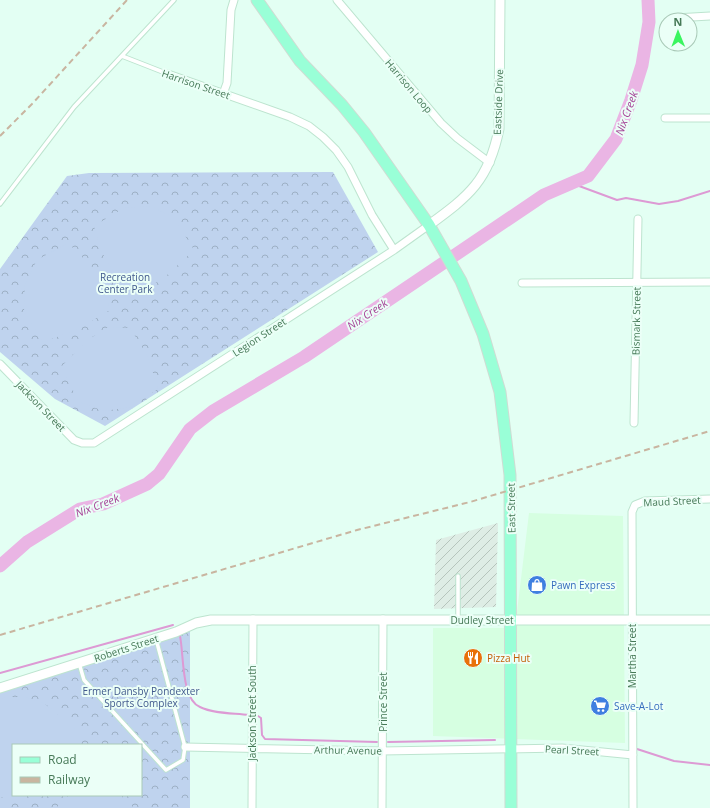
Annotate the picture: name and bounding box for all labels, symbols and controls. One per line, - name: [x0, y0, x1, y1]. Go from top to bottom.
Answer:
- north arrow: [658, 12, 698, 52]
- text: N: [673, 14, 682, 29]
- street label: Harrison Loop: [382, 56, 436, 116]
- street label: Harrison Street: [160, 66, 232, 102]
- street label: Eastside Drive: [490, 69, 506, 135]
- water label: Nix Creek: [611, 88, 641, 137]
- park label: Recreation Center Park: [98, 270, 153, 296]
- street label: Bismark Street: [628, 286, 644, 355]
- water label: Nix Creek: [344, 295, 391, 333]
- street label: Legion Street: [229, 314, 289, 360]
- street label: Jackson Street: [12, 377, 69, 435]
- street label: East Street: [504, 482, 518, 533]
- water label: Nix Creek: [73, 490, 122, 520]
- street label: Maud Street: [643, 492, 701, 509]
- shop icon: Pawn Express: [526, 574, 548, 596]
- place label: Pawn Express: [551, 578, 615, 592]
- street label: Dudley Street: [450, 613, 514, 627]
- street label: Martha Street: [625, 623, 639, 688]
- street label: Roberts Street: [92, 631, 160, 665]
- restaurant icon: Pizza Hut: [462, 647, 484, 669]
- place label: Pizza Hut: [487, 651, 531, 665]
- street label: Jackson Street South: [245, 665, 259, 762]
- street label: Prince Street: [376, 672, 390, 732]
- park label: Ermer Dansby Pondexter Sports Complex: [82, 684, 200, 710]
- supermarket icon: Save-A-Lot: [589, 695, 611, 717]
- place label: Save-A-Lot: [614, 699, 664, 713]
- street label: Arthur Avenue: [314, 742, 382, 758]
- street label: Pearl Street: [545, 742, 600, 758]
- legend: [12, 744, 142, 796]
- text: Road: [48, 751, 77, 768]
- text: Railway: [48, 771, 91, 788]

